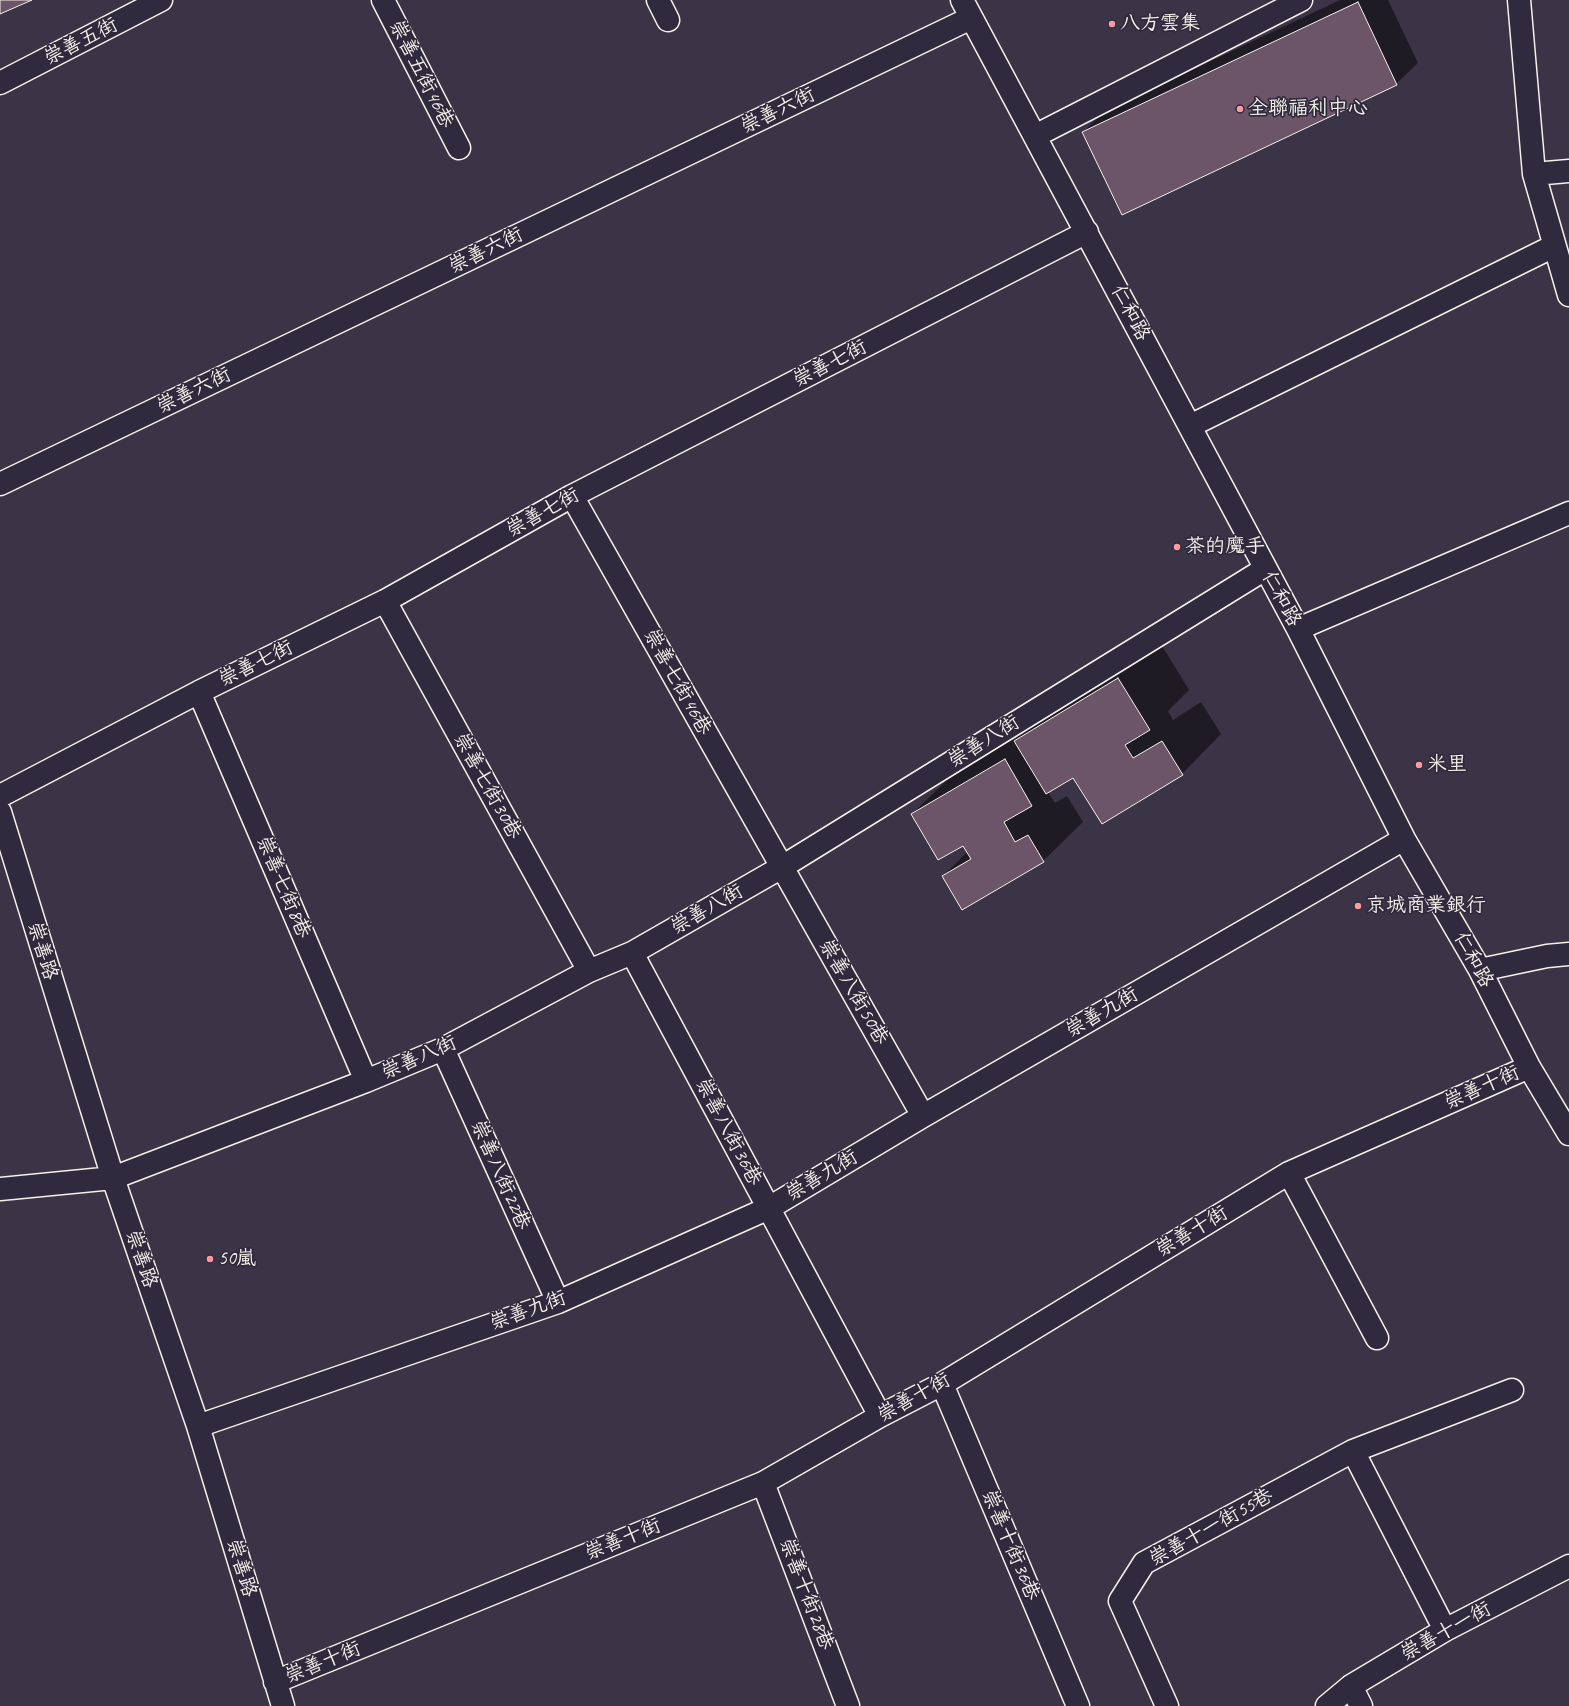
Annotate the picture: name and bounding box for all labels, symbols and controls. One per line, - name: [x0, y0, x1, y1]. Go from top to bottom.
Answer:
- place label: 八方雲集: [1120, 12, 1200, 36]
- street label: 崇善五街: [40, 13, 122, 71]
- street label: 崇善五街46巷: [384, 16, 458, 132]
- marker: 八方雲集: [1107, 19, 1117, 29]
- street label: 崇善六街: [737, 83, 819, 139]
- place label: 全聯福利中心: [1248, 97, 1368, 121]
- marker: 全聯福利中心: [1235, 104, 1245, 114]
- street label: 崇善六街: [445, 223, 527, 279]
- street label: 仁和路: [1105, 281, 1155, 345]
- street label: 崇善七街: [789, 335, 871, 393]
- street label: 崇善六街: [153, 363, 235, 419]
- street label: 崇善七街: [502, 483, 584, 543]
- place label: 茶的魔手: [1185, 535, 1265, 559]
- marker: 茶的魔手: [1172, 542, 1182, 552]
- street label: 仁和路: [1256, 567, 1306, 631]
- street label: 崇善七街46巷: [638, 625, 716, 739]
- street label: 崇善七街: [215, 636, 297, 692]
- street label: 崇善八街: [944, 711, 1024, 773]
- street label: 崇善七街30巷: [448, 729, 526, 843]
- place label: 米里: [1427, 753, 1467, 777]
- marker: 米里: [1414, 760, 1424, 770]
- street label: 崇善七街8巷: [251, 832, 315, 942]
- street label: 崇善八街: [666, 880, 748, 940]
- place label: 京城商業銀行: [1366, 894, 1486, 918]
- marker: 京城商業銀行: [1353, 901, 1363, 911]
- street label: 崇善路: [22, 919, 62, 983]
- street label: 仁和路: [1448, 928, 1498, 992]
- street label: 崇善八街50巷: [813, 935, 893, 1049]
- street label: 崇善九街: [1061, 983, 1143, 1043]
- street label: 崇善八街: [378, 1031, 460, 1085]
- street label: 崇善十街: [1441, 1061, 1523, 1115]
- street label: 崇善八街36巷: [690, 1074, 766, 1190]
- street label: 崇善八街22巷: [465, 1116, 535, 1234]
- street label: 崇善九街: [782, 1145, 862, 1207]
- street label: 崇善十街: [1152, 1201, 1232, 1263]
- street label: 崇善路: [120, 1227, 162, 1291]
- place label: 50嵐: [218, 1247, 256, 1271]
- marker: 50嵐: [205, 1254, 215, 1264]
- street label: 崇善九街: [486, 1286, 570, 1336]
- street label: 崇善十街: [873, 1368, 955, 1428]
- street label: 崇善十一街55巷: [1145, 1484, 1277, 1572]
- street label: 崇善十街36巷: [976, 1486, 1044, 1604]
- street label: 崇善十街: [581, 1514, 665, 1566]
- street label: 崇善十街28巷: [774, 1535, 838, 1653]
- street label: 崇善路: [221, 1536, 261, 1600]
- street label: 崇善十一街: [1396, 1597, 1496, 1667]
- street label: 崇善十街: [281, 1637, 365, 1689]

